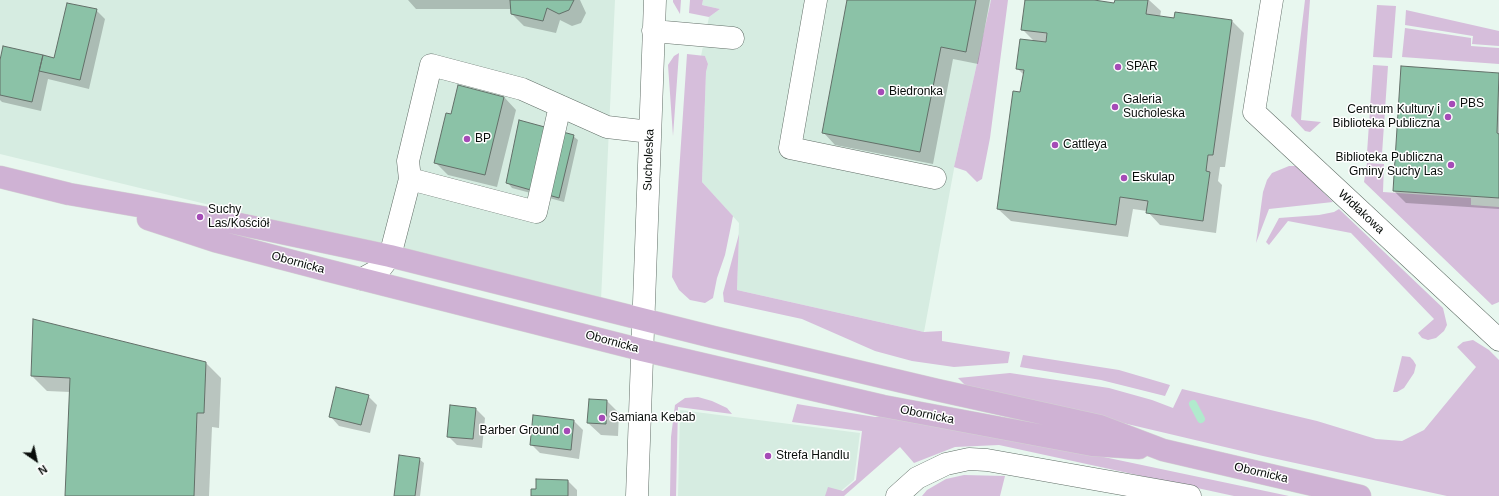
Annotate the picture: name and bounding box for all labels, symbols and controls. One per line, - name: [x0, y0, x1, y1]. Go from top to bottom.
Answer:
- place label: SPAR: [1126, 60, 1158, 74]
- marker: SPAR: [1113, 62, 1123, 72]
- place label: Biedronka: [889, 85, 943, 99]
- marker: Biedronka: [876, 87, 886, 97]
- place label: Galeria Sucholeska: [1123, 93, 1185, 121]
- place label: PBS: [1460, 97, 1484, 111]
- marker: PBS: [1447, 99, 1457, 109]
- marker: Galeria Sucholeska: [1110, 102, 1120, 112]
- place label: Centrum Kultury i Biblioteka Publiczna: [1333, 103, 1440, 131]
- marker: Centrum Kultury i Biblioteka Publiczna: [1443, 112, 1453, 122]
- street label: Sucholeska: [641, 129, 657, 191]
- place label: BP: [475, 132, 491, 146]
- marker: BP: [462, 134, 472, 144]
- place label: Cattleya: [1063, 138, 1107, 152]
- marker: Cattleya: [1050, 140, 1060, 150]
- place label: Biblioteka Publiczna Gminy Suchy Las: [1336, 151, 1443, 179]
- marker: Biblioteka Publiczna Gminy Suchy Las: [1446, 160, 1456, 170]
- place label: Eskulap: [1132, 171, 1175, 185]
- marker: Eskulap: [1119, 173, 1129, 183]
- street label: Widłakowa: [1335, 187, 1387, 237]
- place label: Suchy Las/Kościół: [208, 203, 269, 231]
- marker: Suchy Las/Kościół: [195, 212, 205, 222]
- street label: Obornicka: [270, 249, 326, 277]
- street label: Obornicka: [584, 328, 640, 356]
- street label: Obornicka: [899, 403, 955, 427]
- place label: Samiana Kebab: [610, 411, 695, 425]
- marker: Samiana Kebab: [597, 413, 607, 423]
- place label: Barber Ground: [480, 424, 559, 438]
- marker: Barber Ground: [562, 426, 572, 436]
- north arrow: [16, 440, 56, 480]
- place label: Strefa Handlu: [776, 449, 849, 463]
- marker: Strefa Handlu: [763, 451, 773, 461]
- street label: Obornicka: [1233, 460, 1289, 486]
- text: N: [36, 463, 49, 477]

